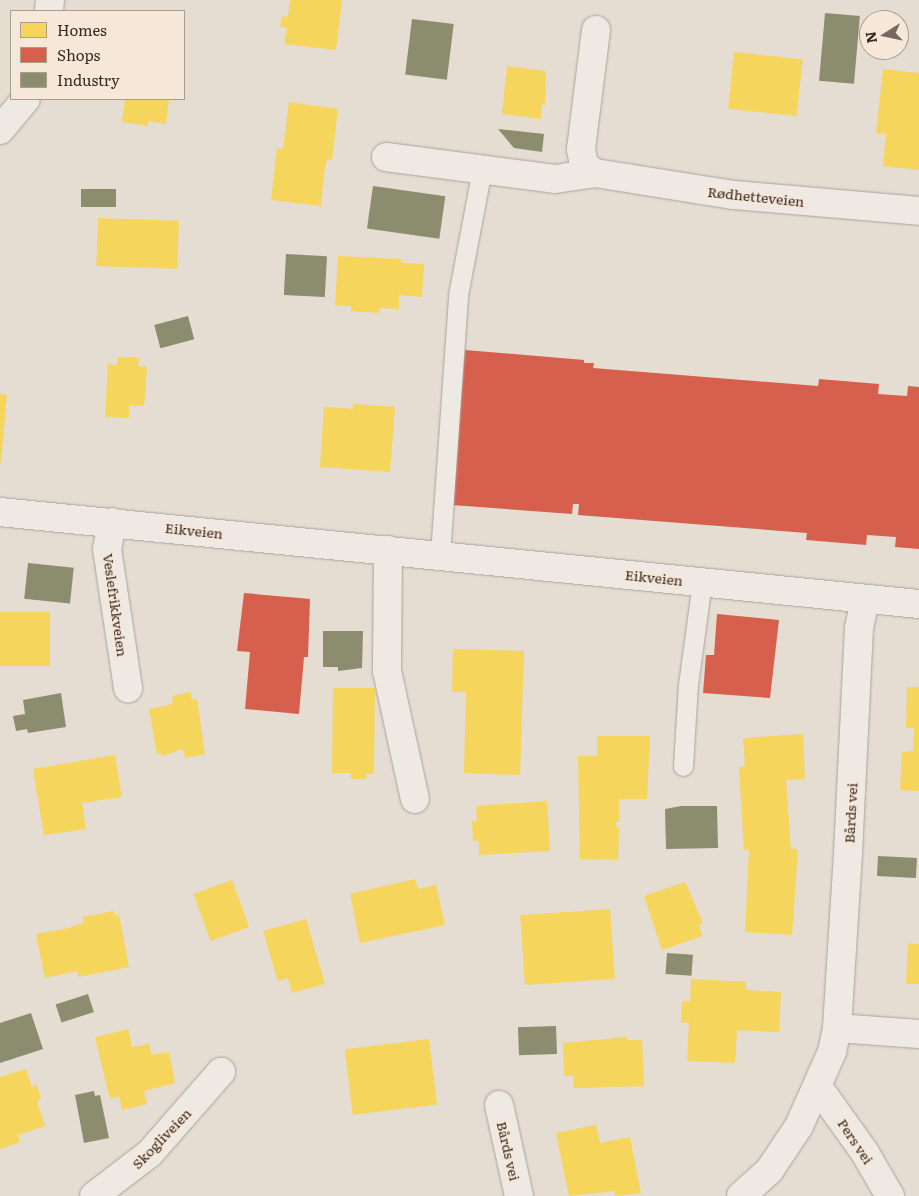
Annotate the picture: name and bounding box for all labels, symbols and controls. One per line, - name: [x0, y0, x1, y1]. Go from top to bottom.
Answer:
- legend: [10, 10, 185, 100]
- north arrow: [859, 10, 909, 60]
- text: Homes: [57, 18, 107, 41]
- text: N: [859, 30, 881, 45]
- text: Shops: [57, 43, 100, 66]
- text: Industry: [57, 68, 120, 91]
- street label: Rødhetteveien: [707, 183, 805, 209]
- street label: Eikveien: [164, 519, 224, 541]
- street label: Veslefrikkveien: [100, 552, 132, 658]
- street label: Eikveien: [624, 566, 684, 588]
- street label: Bårds vei: [840, 782, 860, 844]
- street label: Skogliveien: [128, 1104, 194, 1172]
- street label: Pers vei: [835, 1115, 877, 1167]
- street label: Bårds vei: [494, 1120, 524, 1182]

